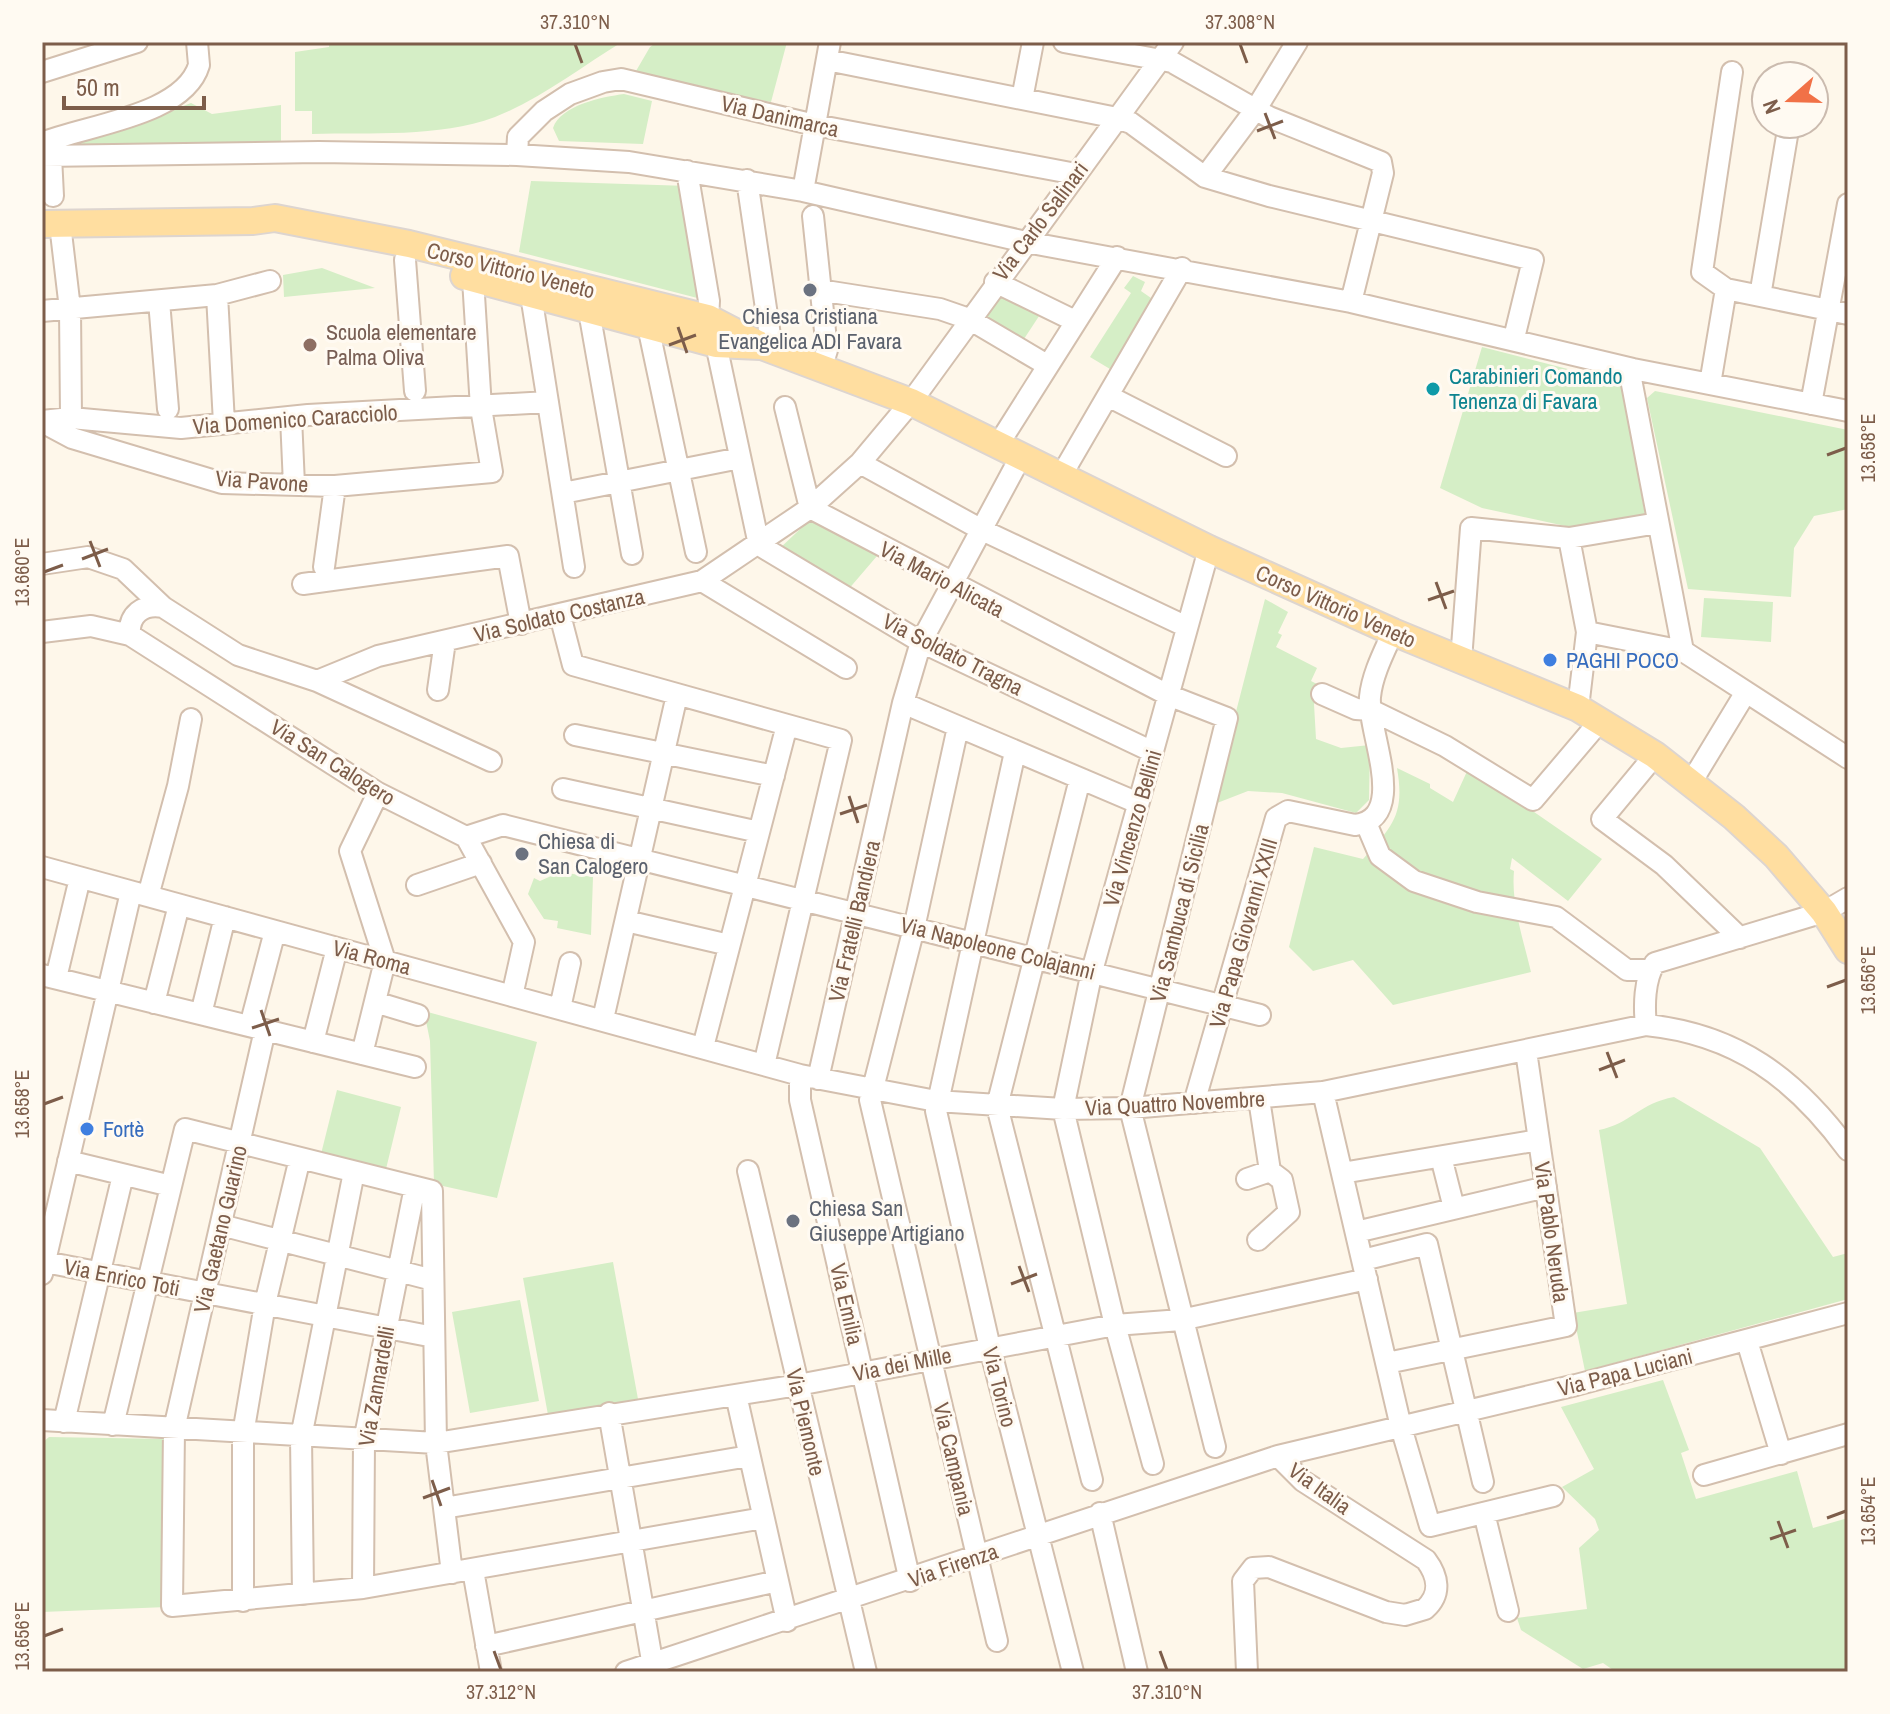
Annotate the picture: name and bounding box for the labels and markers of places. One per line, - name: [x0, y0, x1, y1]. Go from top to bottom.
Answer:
- marker: Chiesa Cristiana Evangelica ADI Favara: [801, 281, 819, 299]
- place label: Chiesa Cristiana Evangelica ADI Favara: [718, 301, 902, 356]
- place label: Scuola elementare Palma Oliva: [326, 317, 476, 372]
- marker: Scuola elementare Palma Oliva: [301, 336, 319, 354]
- place label: Carabinieri Comando Tenenza di Favara: [1449, 361, 1622, 416]
- marker: Carabinieri Comando Tenenza di Favara: [1424, 380, 1442, 398]
- place label: PAGHI POCO: [1566, 645, 1679, 675]
- marker: PAGHI POCO: [1541, 651, 1559, 669]
- place label: Chiesa di San Calogero: [538, 826, 648, 881]
- marker: Chiesa di San Calogero: [513, 845, 531, 863]
- place label: Fortè: [103, 1114, 144, 1144]
- marker: Fortè: [78, 1120, 96, 1138]
- place label: Chiesa San Giuseppe Artigiano: [809, 1193, 964, 1248]
- marker: Chiesa San Giuseppe Artigiano: [784, 1212, 802, 1230]

